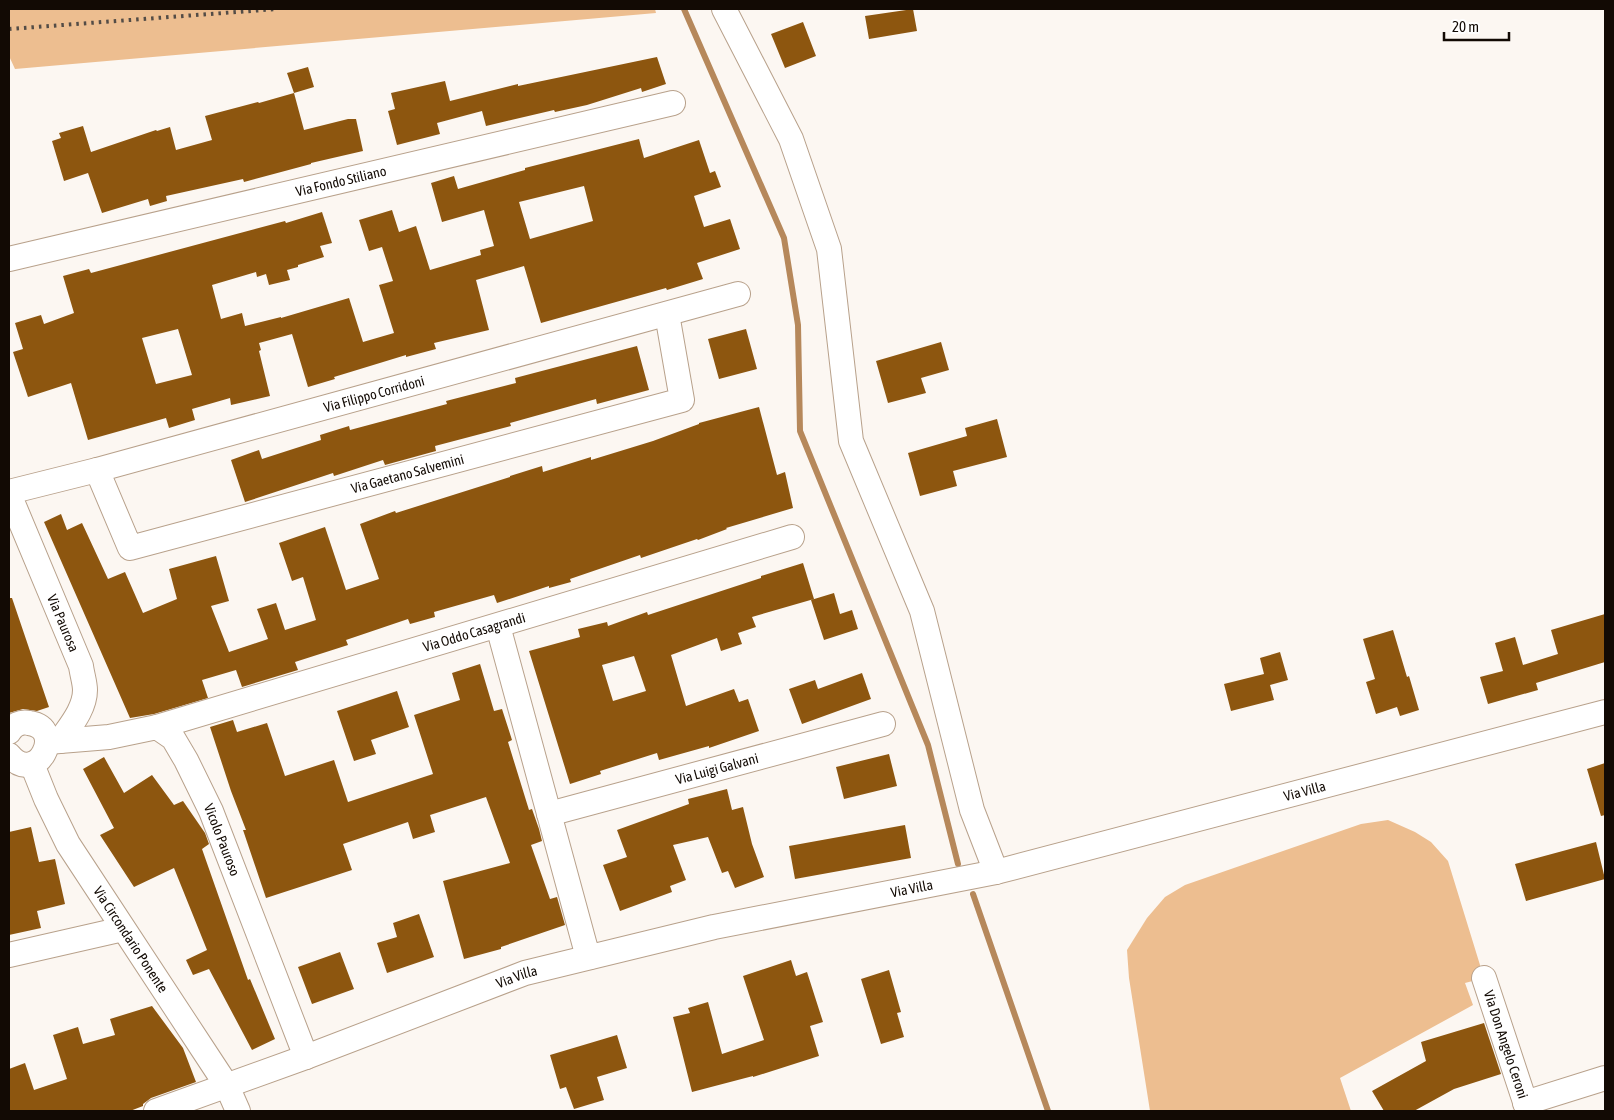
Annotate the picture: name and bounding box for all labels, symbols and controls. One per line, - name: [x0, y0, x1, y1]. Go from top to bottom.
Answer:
- scale bar: [1444, 10, 1509, 42]
- text: 20 m: [1452, 18, 1479, 35]
- street label: Via Fondo Stiliano: [294, 163, 388, 199]
- street label: Via Filippo Corridoni: [322, 372, 426, 415]
- street label: Via Gaetano Salvemini: [349, 451, 466, 496]
- street label: Via Paurosa: [44, 592, 82, 654]
- street label: Via Oddo Casagrandi: [421, 609, 527, 655]
- street label: Via Luigi Galvani: [674, 750, 760, 787]
- street label: Via Villa: [1282, 778, 1327, 804]
- street label: Vicolo Pauroso: [201, 801, 243, 878]
- street label: Via Villa: [889, 876, 934, 900]
- street label: Via Circondario Ponente: [90, 883, 171, 995]
- street label: Via Villa: [494, 962, 539, 991]
- street label: Via Don Angelo Ceroni: [1481, 988, 1531, 1101]

